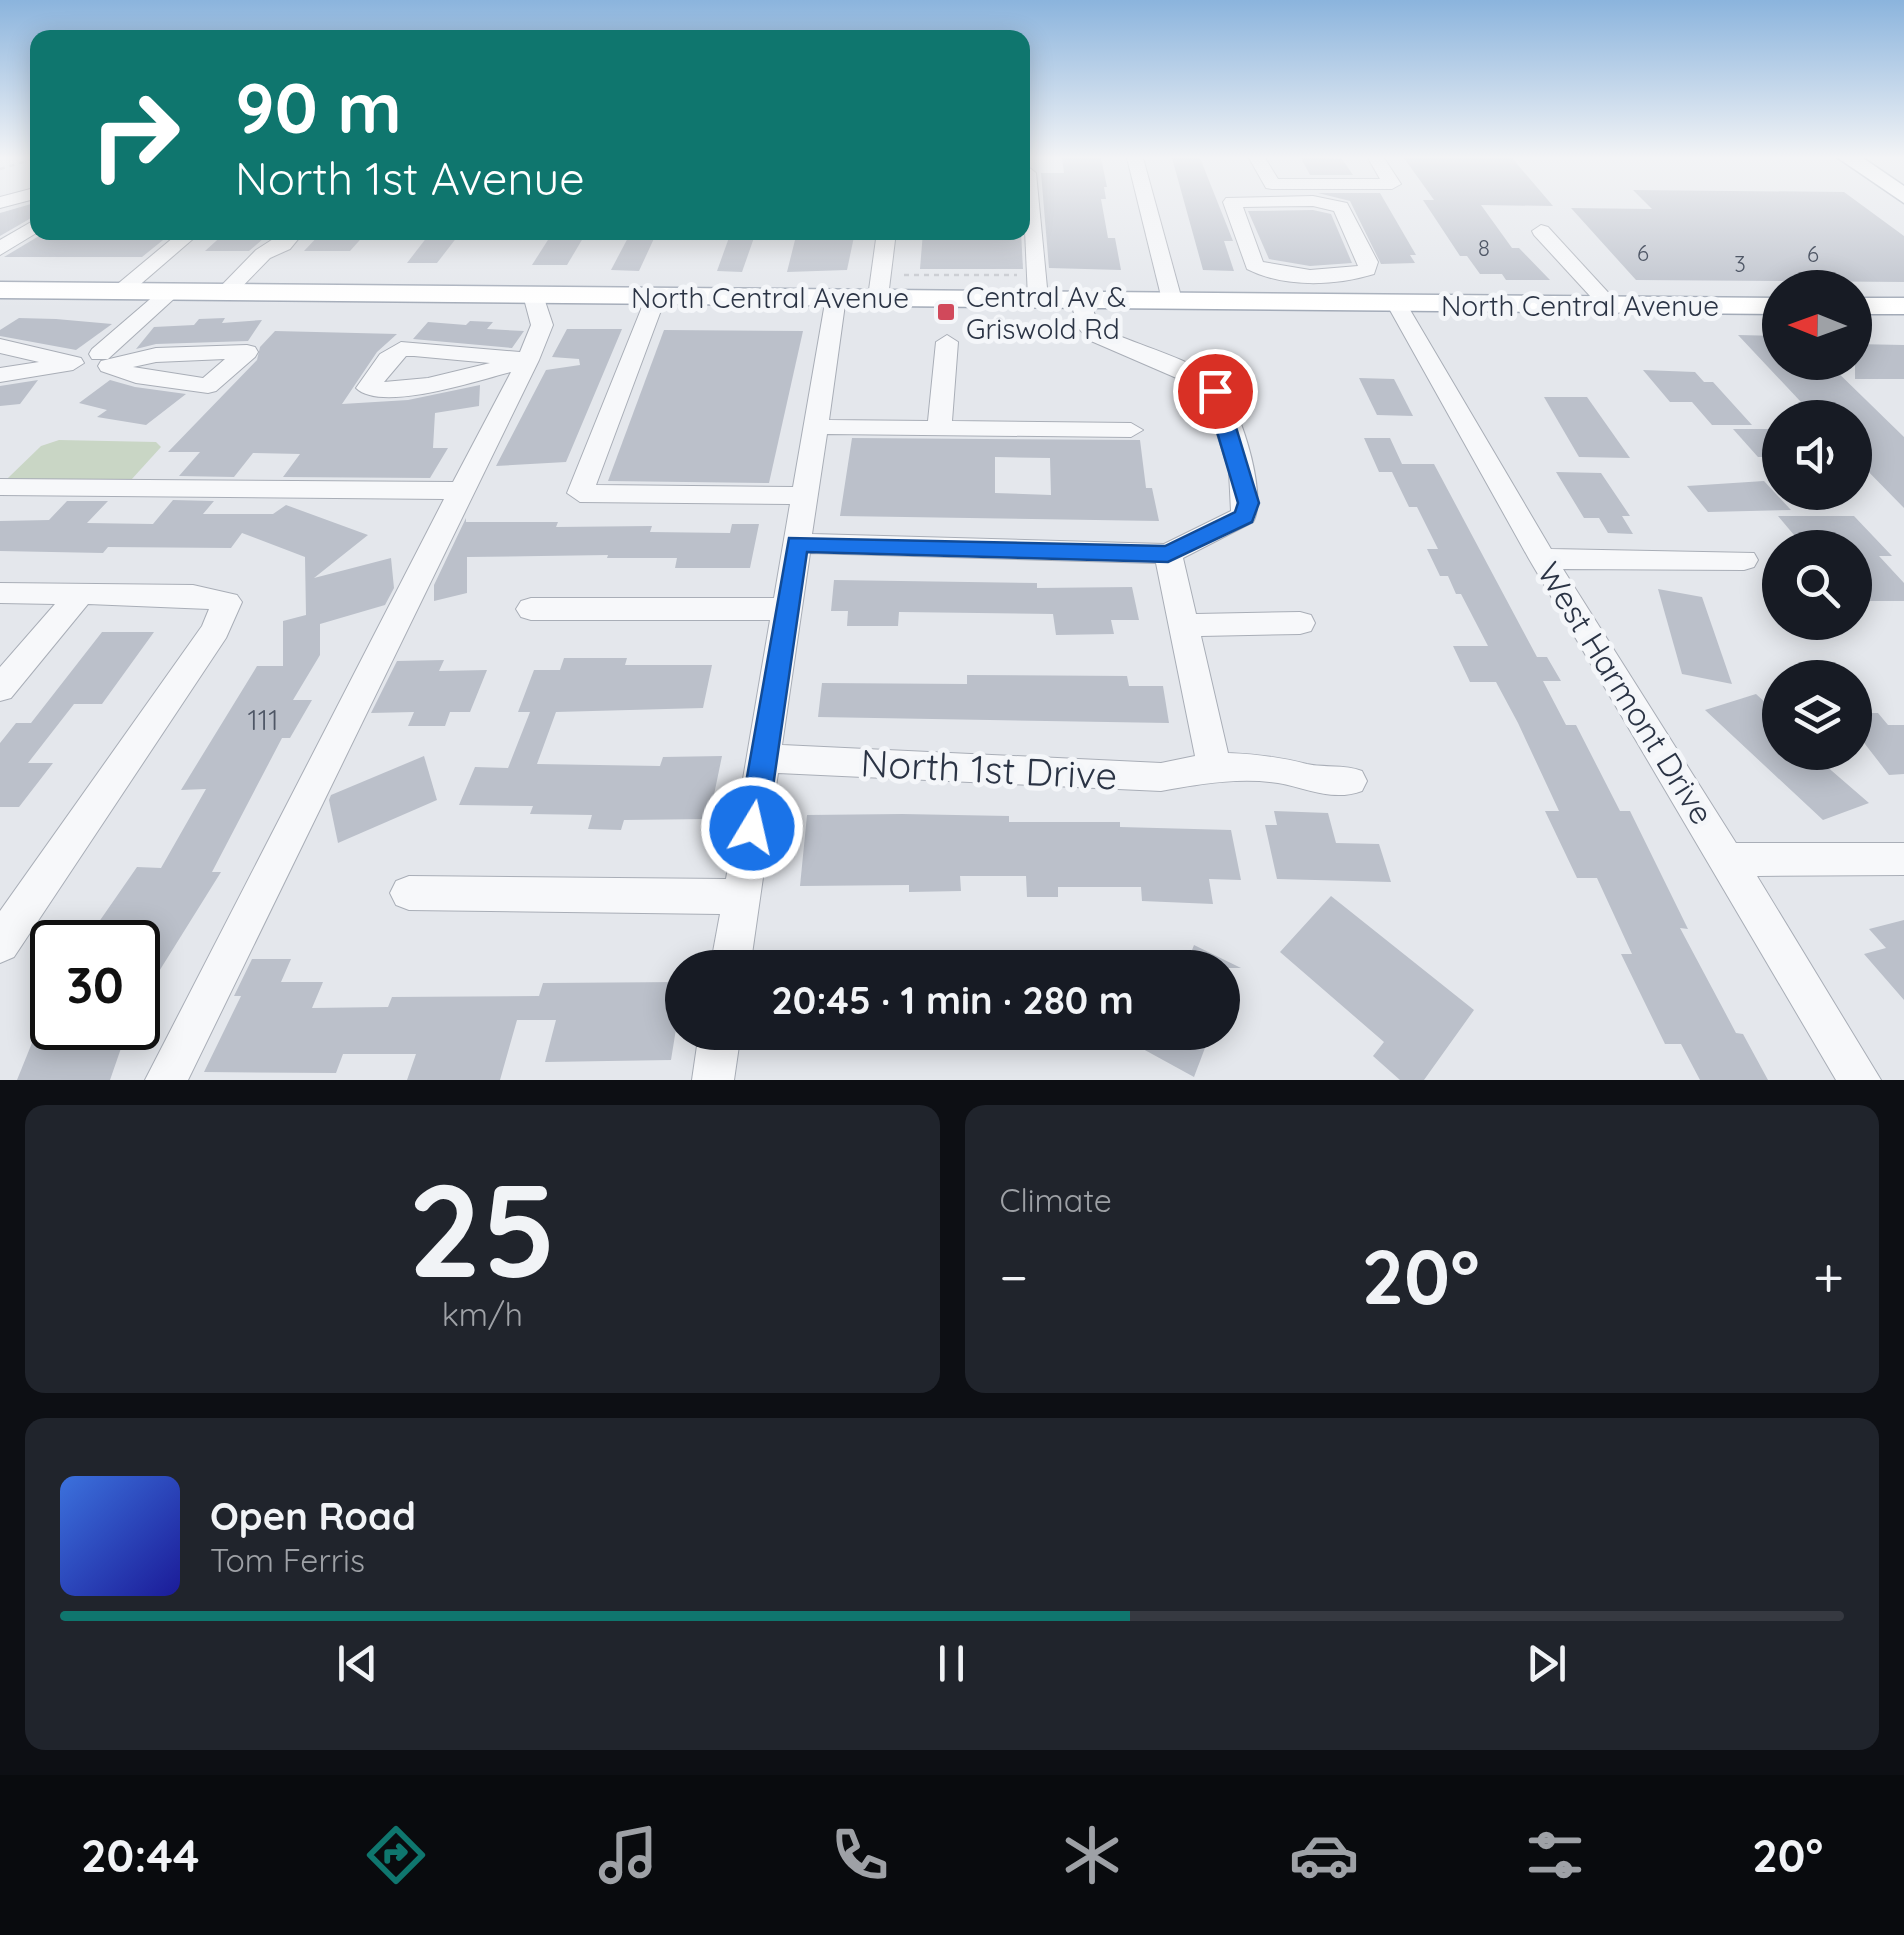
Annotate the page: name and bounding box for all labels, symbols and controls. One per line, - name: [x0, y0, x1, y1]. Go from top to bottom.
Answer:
- text: 90 m: [235, 63, 402, 151]
- icon: right: [70, 70, 200, 200]
- text: North 1st Avenue: [235, 150, 585, 206]
- house number: 8: [1478, 234, 1490, 262]
- house number: 6: [1637, 239, 1649, 267]
- house number: 6: [1807, 240, 1819, 268]
- house number: 3: [1734, 250, 1746, 278]
- north arrow: [1762, 270, 1872, 380]
- map controls: [1762, 270, 1872, 770]
- place label: Central Av & Griswold Rd: [966, 279, 1126, 346]
- street label: North Central Avenue: [631, 280, 909, 315]
- street label: North Central Avenue: [1441, 288, 1719, 323]
- marker: Central Av & Griswold Rd: [935, 301, 957, 323]
- pin: [1173, 349, 1258, 434]
- icon: arrive: [1188, 364, 1243, 419]
- button: sound: [1762, 400, 1872, 510]
- button: search: [1762, 530, 1872, 640]
- street label: West Harmont Drive: [1529, 555, 1723, 831]
- button: layers: [1762, 660, 1872, 770]
- house number: 111: [247, 702, 279, 737]
- street label: North 1st Drive: [860, 738, 1118, 800]
- position arrow: [700, 776, 804, 880]
- speed limit sign: 30: [30, 920, 160, 1050]
- text: 20:45 · 1 min · 280 m: [771, 976, 1134, 1024]
- text: 25: [408, 1147, 557, 1310]
- text: Climate: [1000, 1180, 1112, 1220]
- text: 20°: [1361, 1229, 1480, 1323]
- text: −: [1000, 1242, 1028, 1311]
- text: +: [1813, 1242, 1844, 1311]
- text: km/h: [442, 1294, 523, 1334]
- text: Open Road: [210, 1492, 416, 1540]
- text: Tom Ferris: [210, 1540, 365, 1580]
- icon: previous: [330, 1636, 385, 1691]
- icon: pause: [924, 1636, 979, 1691]
- icon: next: [1519, 1636, 1574, 1691]
- icon: directions: [361, 1820, 431, 1890]
- icon: music: [593, 1820, 663, 1890]
- icon: phone: [825, 1820, 895, 1890]
- icon: climate: [1057, 1820, 1127, 1890]
- icon: car: [1289, 1820, 1359, 1890]
- icon: filters: [1520, 1820, 1590, 1890]
- text: 20:44: [81, 1827, 199, 1883]
- text: 20°: [1752, 1827, 1823, 1883]

